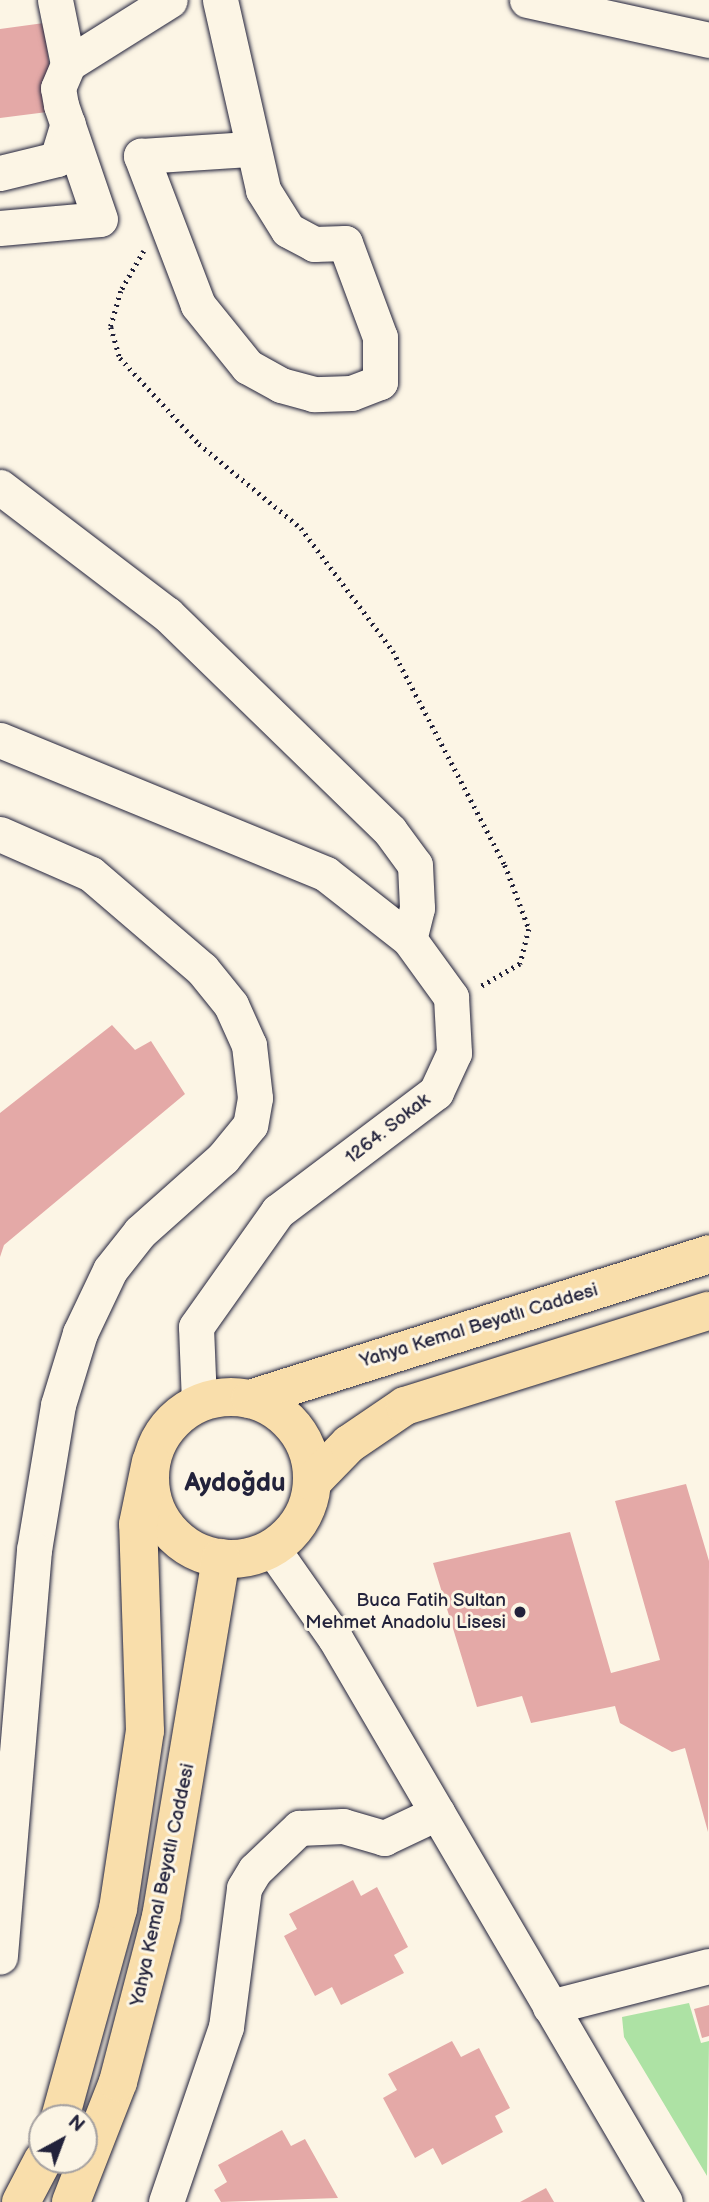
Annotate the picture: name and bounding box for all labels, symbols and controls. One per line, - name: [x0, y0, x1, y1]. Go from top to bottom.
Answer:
- street label: 1264. Sokak: [341, 1089, 435, 1169]
- street label: Yahya Kemal Beyatlı Caddesi: [357, 1279, 601, 1373]
- district label: Aydoğdu: [184, 1468, 286, 1500]
- place label: Buca Fatih Sultan Mehmet Anadolu Lisesi: [305, 1590, 506, 1634]
- marker: Buca Fatih Sultan Mehmet Anadolu Lisesi: [512, 1604, 528, 1620]
- street label: Yahya Kemal Beyatlı Caddesi: [126, 1762, 200, 2008]
- north arrow: [28, 2104, 98, 2174]
- text: N: [63, 2111, 89, 2138]

